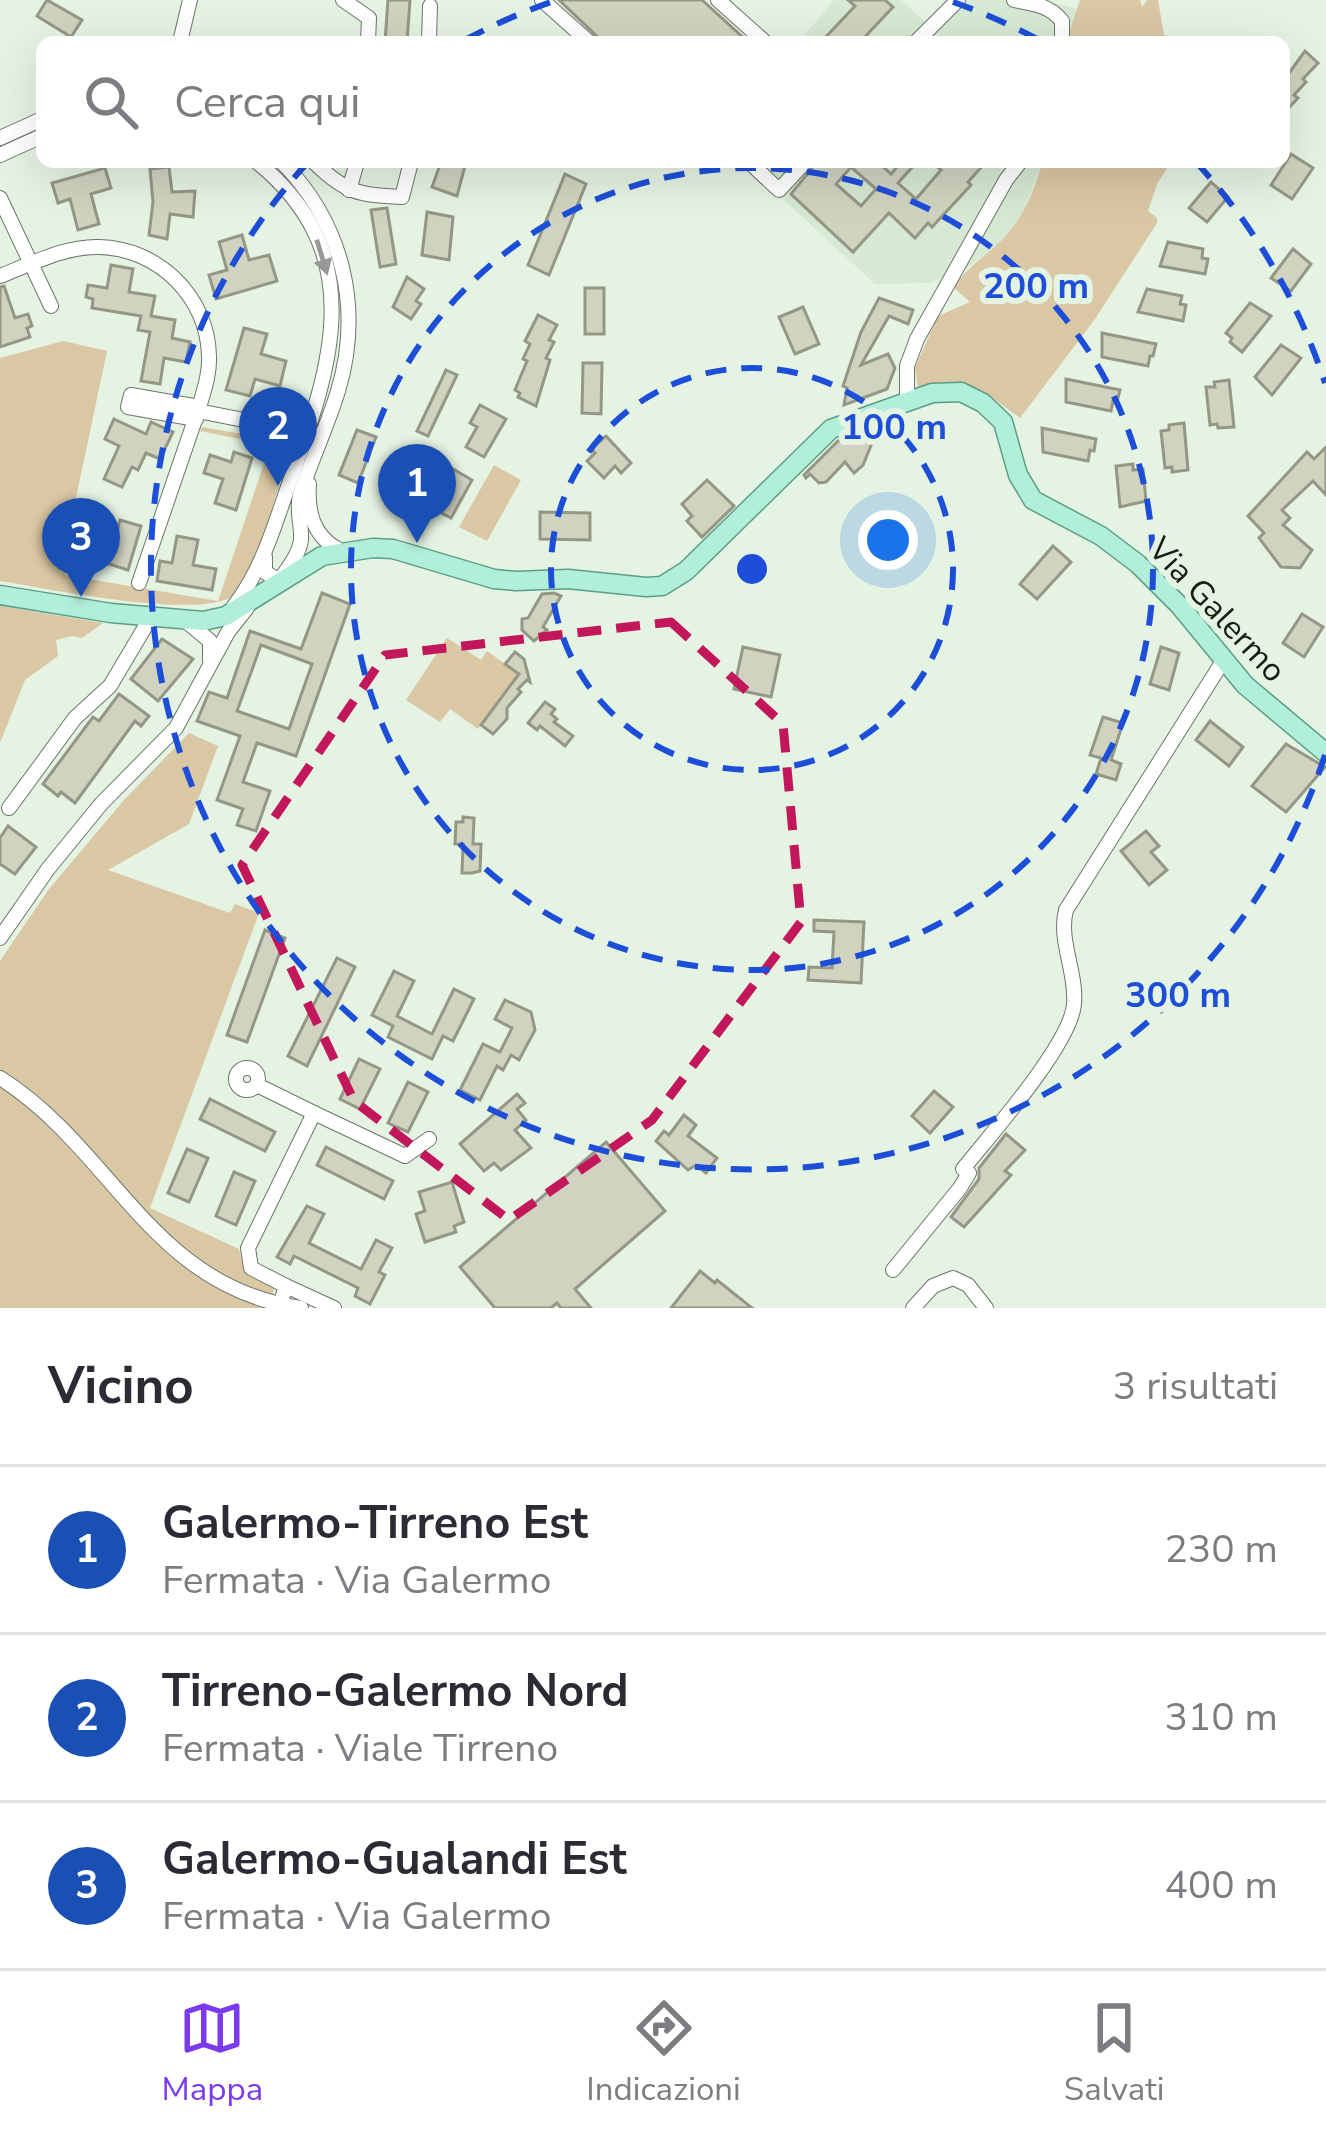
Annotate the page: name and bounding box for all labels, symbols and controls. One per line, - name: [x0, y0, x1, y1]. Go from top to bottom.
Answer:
- search box: [36, 36, 1290, 168]
- icon: search: [78, 69, 144, 135]
- text: Cerca qui: [174, 72, 360, 133]
- one-way arrow: [314, 239, 332, 276]
- text: 200 m: [983, 262, 1089, 311]
- pin: 2: [239, 387, 317, 486]
- text: 100 m: [841, 403, 947, 452]
- pin: 1: [378, 444, 456, 543]
- pin: 3: [42, 498, 120, 597]
- your location: [858, 510, 918, 570]
- street label: Via Galermo: [1137, 527, 1296, 692]
- centre of rings: [731, 548, 773, 590]
- text: 300 m: [1125, 971, 1231, 1020]
- text: Vicino: [48, 1351, 194, 1421]
- text: 3 risultati: [1113, 1360, 1278, 1413]
- text: Galermo-Tirreno Est: [162, 1493, 588, 1554]
- text: 1: [75, 1523, 99, 1576]
- text: 230 m: [1164, 1523, 1278, 1576]
- text: Fermata · Via Galermo: [162, 1554, 551, 1607]
- text: Tirreno-Galermo Nord: [162, 1661, 628, 1722]
- text: 2: [75, 1691, 99, 1744]
- text: 310 m: [1164, 1691, 1278, 1744]
- text: Fermata · Viale Tirreno: [162, 1722, 558, 1775]
- text: Galermo-Gualandi Est: [162, 1829, 627, 1890]
- text: 3: [75, 1859, 99, 1912]
- text: 400 m: [1164, 1859, 1278, 1912]
- text: Fermata · Via Galermo: [162, 1890, 551, 1943]
- tab: Mappa: [162, 1995, 263, 2112]
- tab: Indicazioni: [586, 1995, 741, 2112]
- tab: Salvati: [1064, 1995, 1164, 2112]

